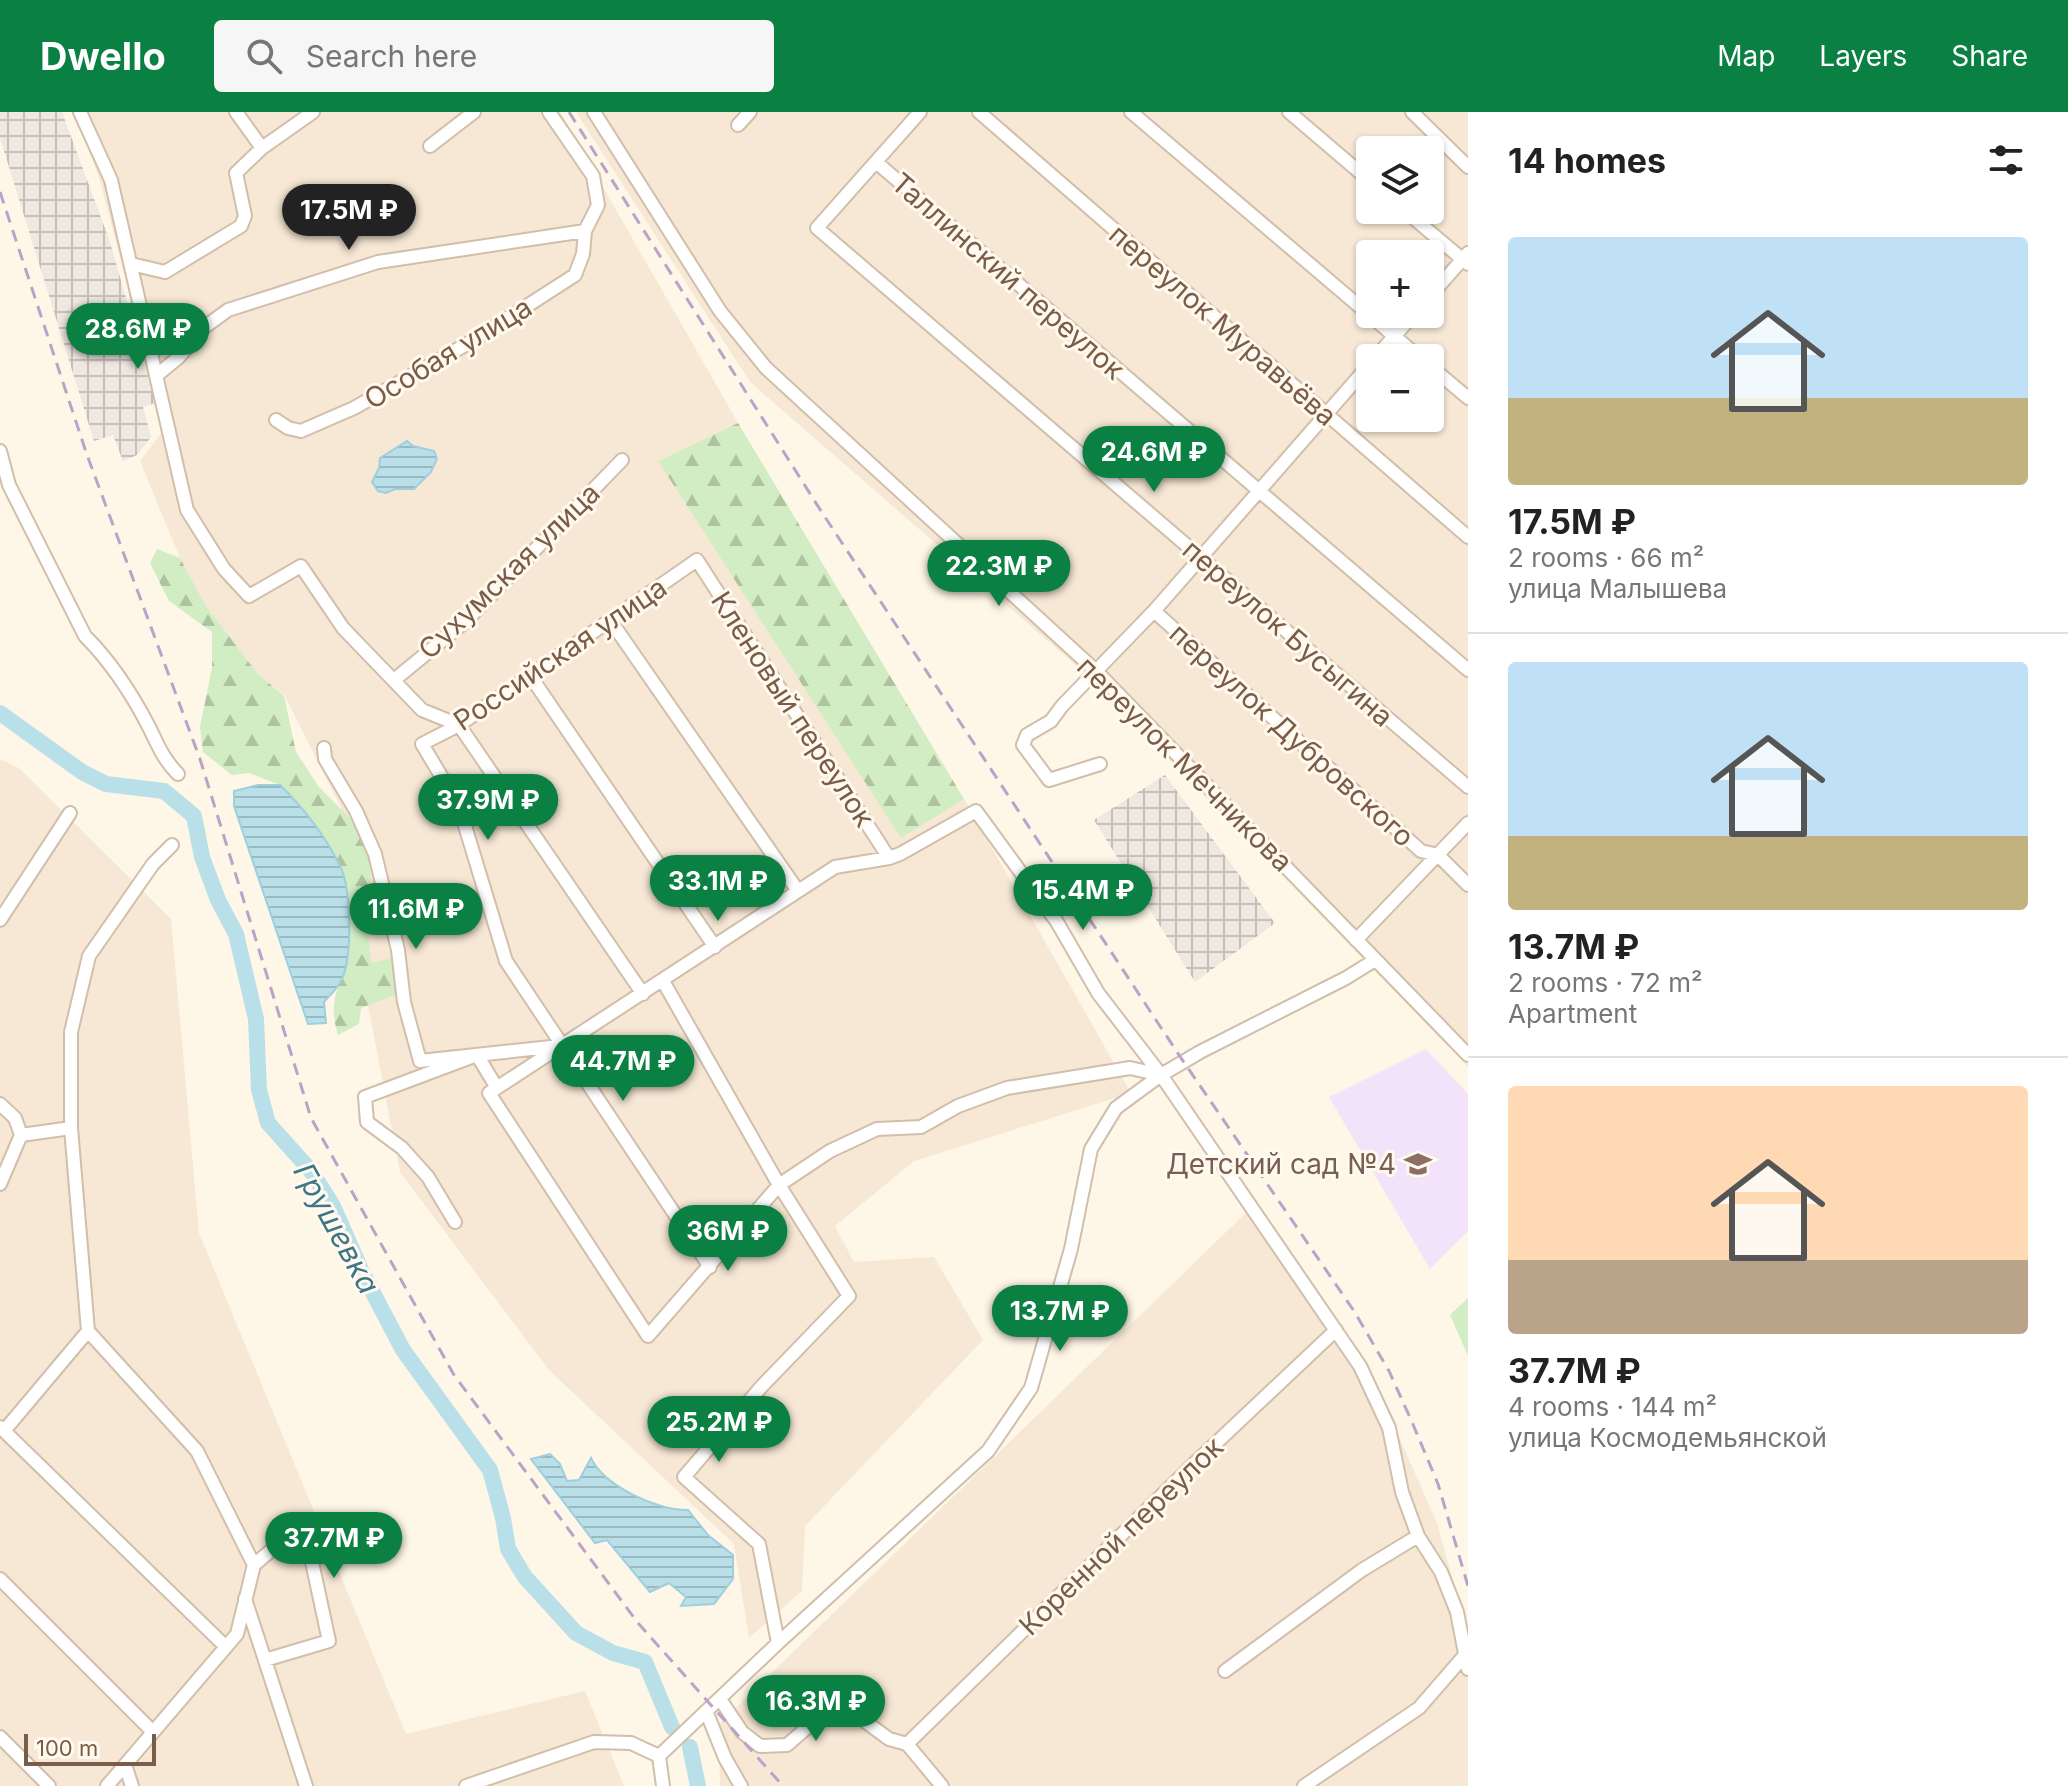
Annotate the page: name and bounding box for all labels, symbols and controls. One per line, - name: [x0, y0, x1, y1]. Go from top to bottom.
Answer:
- search box: [214, 20, 774, 92]
- text: Dwello: [40, 33, 166, 79]
- icon: search: [242, 34, 286, 78]
- text: Search here: [306, 38, 477, 74]
- text: Map: [1717, 39, 1775, 73]
- text: Layers: [1819, 39, 1907, 73]
- text: Share: [1951, 39, 2028, 73]
- map controls: [1356, 136, 1444, 432]
- button: layers: [1356, 136, 1444, 224]
- icon: filters: [1984, 138, 2028, 182]
- text: 14 homes: [1508, 140, 1666, 181]
- street label: Таллинский переулок: [885, 166, 1131, 386]
- pin: 17.5M ₽: [275, 184, 423, 252]
- text: 17.5M ₽: [300, 194, 398, 225]
- street label: переулок Муравьёва: [1103, 217, 1343, 433]
- button: +: [1356, 240, 1444, 328]
- icon: home: [1696, 289, 1840, 433]
- street label: Особая улица: [358, 290, 538, 416]
- pin: 28.6M ₽: [64, 303, 212, 371]
- text: 28.6M ₽: [84, 313, 192, 344]
- button: −: [1356, 344, 1444, 432]
- pin: 24.6M ₽: [1080, 426, 1228, 494]
- text: 24.6M ₽: [1100, 436, 1208, 467]
- street label: Сухумская улица: [411, 476, 607, 666]
- text: 17.5M ₽: [1508, 501, 1636, 542]
- street label: переулок Бусыгина: [1176, 532, 1400, 734]
- pin: 22.3M ₽: [925, 540, 1073, 608]
- text: 2 rooms · 66 m²: [1508, 542, 1704, 573]
- text: 22.3M ₽: [945, 550, 1053, 581]
- street label: Российская улица: [447, 570, 673, 738]
- text: улица Малышева: [1508, 573, 1727, 604]
- street label: Кленовый переулок: [704, 585, 882, 833]
- street label: переулок Дубровского: [1163, 616, 1421, 854]
- street label: переулок Мечникова: [1070, 649, 1300, 879]
- icon: home: [1696, 714, 1840, 858]
- pin: 37.9M ₽: [414, 774, 562, 842]
- text: 37.9M ₽: [436, 784, 540, 815]
- pin: 33.1M ₽: [644, 855, 792, 923]
- pin: 15.4M ₽: [1009, 864, 1157, 932]
- text: 33.1M ₽: [668, 865, 768, 896]
- text: 15.4M ₽: [1031, 874, 1135, 905]
- pin: 11.6M ₽: [342, 883, 490, 951]
- text: 11.6M ₽: [368, 893, 464, 924]
- text: 13.7M ₽: [1508, 926, 1639, 967]
- text: 2 rooms · 72 m²: [1508, 967, 1702, 998]
- text: Apartment: [1508, 998, 1637, 1029]
- pin: 44.7M ₽: [549, 1035, 697, 1103]
- text: 44.7M ₽: [569, 1045, 677, 1076]
- icon: home: [1696, 1138, 1840, 1282]
- place label: Детский сад №4: [1166, 1147, 1396, 1181]
- school or university icon: Детский сад №4: [1403, 1149, 1433, 1179]
- water label: Грушевка: [286, 1156, 388, 1300]
- pin: 36M ₽: [672, 1205, 784, 1273]
- text: 36M ₽: [686, 1215, 770, 1246]
- pin: 13.7M ₽: [986, 1285, 1134, 1353]
- text: 13.7M ₽: [1010, 1295, 1110, 1326]
- text: 37.7M ₽: [1508, 1350, 1641, 1391]
- text: 4 rooms · 144 m²: [1508, 1391, 1717, 1422]
- pin: 25.2M ₽: [645, 1396, 793, 1464]
- text: 25.2M ₽: [665, 1406, 773, 1437]
- text: улица Космодемьянской: [1508, 1422, 1827, 1453]
- street label: Коренной переулок: [1012, 1430, 1230, 1642]
- pin: 37.7M ₽: [260, 1512, 408, 1580]
- text: 37.7M ₽: [283, 1522, 385, 1553]
- pin: 16.3M ₽: [742, 1675, 890, 1743]
- text: 16.3M ₽: [765, 1685, 867, 1716]
- scale bar: [24, 1730, 156, 1766]
- text: 100 m: [36, 1735, 98, 1761]

